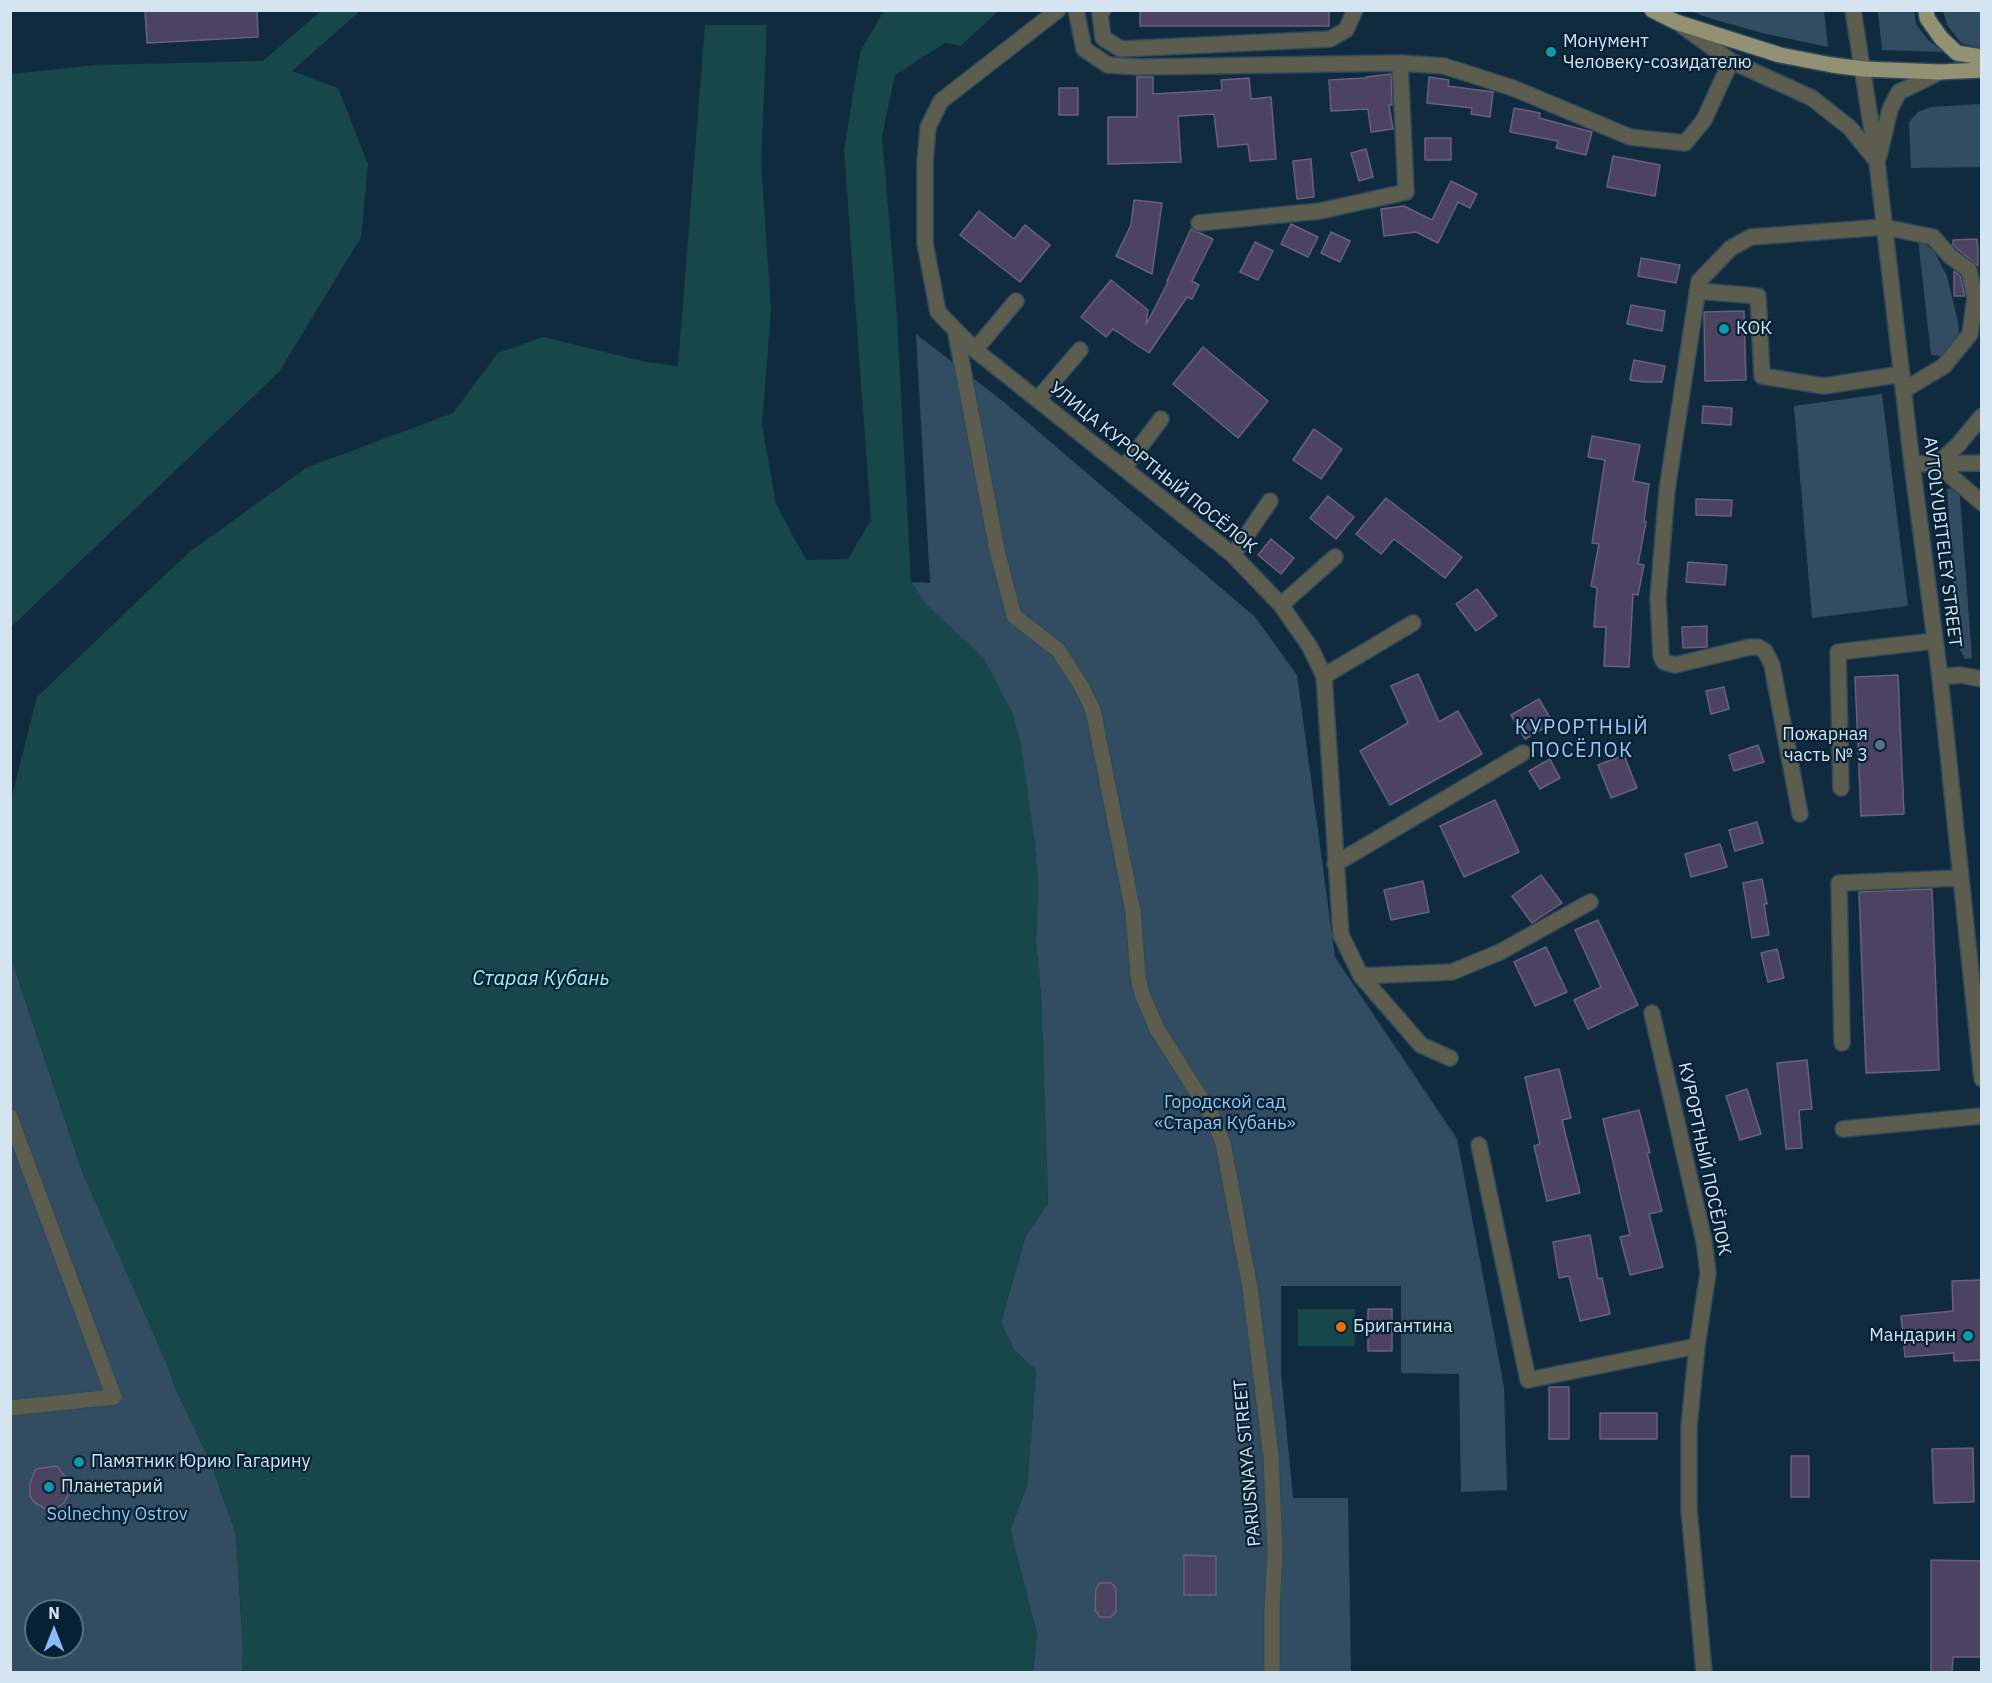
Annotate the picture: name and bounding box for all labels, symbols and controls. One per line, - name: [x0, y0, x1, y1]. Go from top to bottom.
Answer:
- place label: Монумент Человеку-созидателю: [1563, 31, 1752, 74]
- marker: Монумент Человеку-созидателю: [1544, 45, 1558, 59]
- place label: КОК: [1736, 318, 1772, 340]
- marker: КОК: [1717, 322, 1731, 336]
- street label: УЛИЦА КУРОРТНЫЙ ПОСЁЛОК: [1045, 378, 1261, 558]
- street label: AVTOLYUBITELEY STREET: [1918, 435, 1966, 649]
- district label: КУРОРТНЫЙ ПОСЁЛОК: [1515, 716, 1649, 763]
- place label: Пожарная часть № 3: [1782, 724, 1868, 766]
- marker: Пожарная часть № 3: [1873, 738, 1887, 752]
- water label: Старая Кубань: [473, 967, 609, 991]
- street label: КУРОРТНЫЙ ПОСЁЛОК: [1673, 1061, 1735, 1257]
- park label: Городской сад «Старая Кубань»: [1154, 1092, 1296, 1134]
- place label: Бригантина: [1353, 1316, 1453, 1338]
- marker: Бригантина: [1334, 1320, 1348, 1334]
- place label: Мандарин: [1869, 1325, 1956, 1347]
- marker: Мандарин: [1961, 1329, 1975, 1343]
- street label: PARUSNAYA STREET: [1230, 1379, 1266, 1547]
- place label: Памятник Юрию Гагарину: [91, 1451, 310, 1473]
- marker: Памятник Юрию Гагарину: [72, 1455, 86, 1469]
- place label: Планетарий: [61, 1476, 163, 1498]
- marker: Планетарий: [42, 1480, 56, 1494]
- park label: Solnechny Ostrov: [46, 1504, 188, 1526]
- north arrow: [24, 1599, 84, 1659]
- text: N: [48, 1603, 60, 1623]

